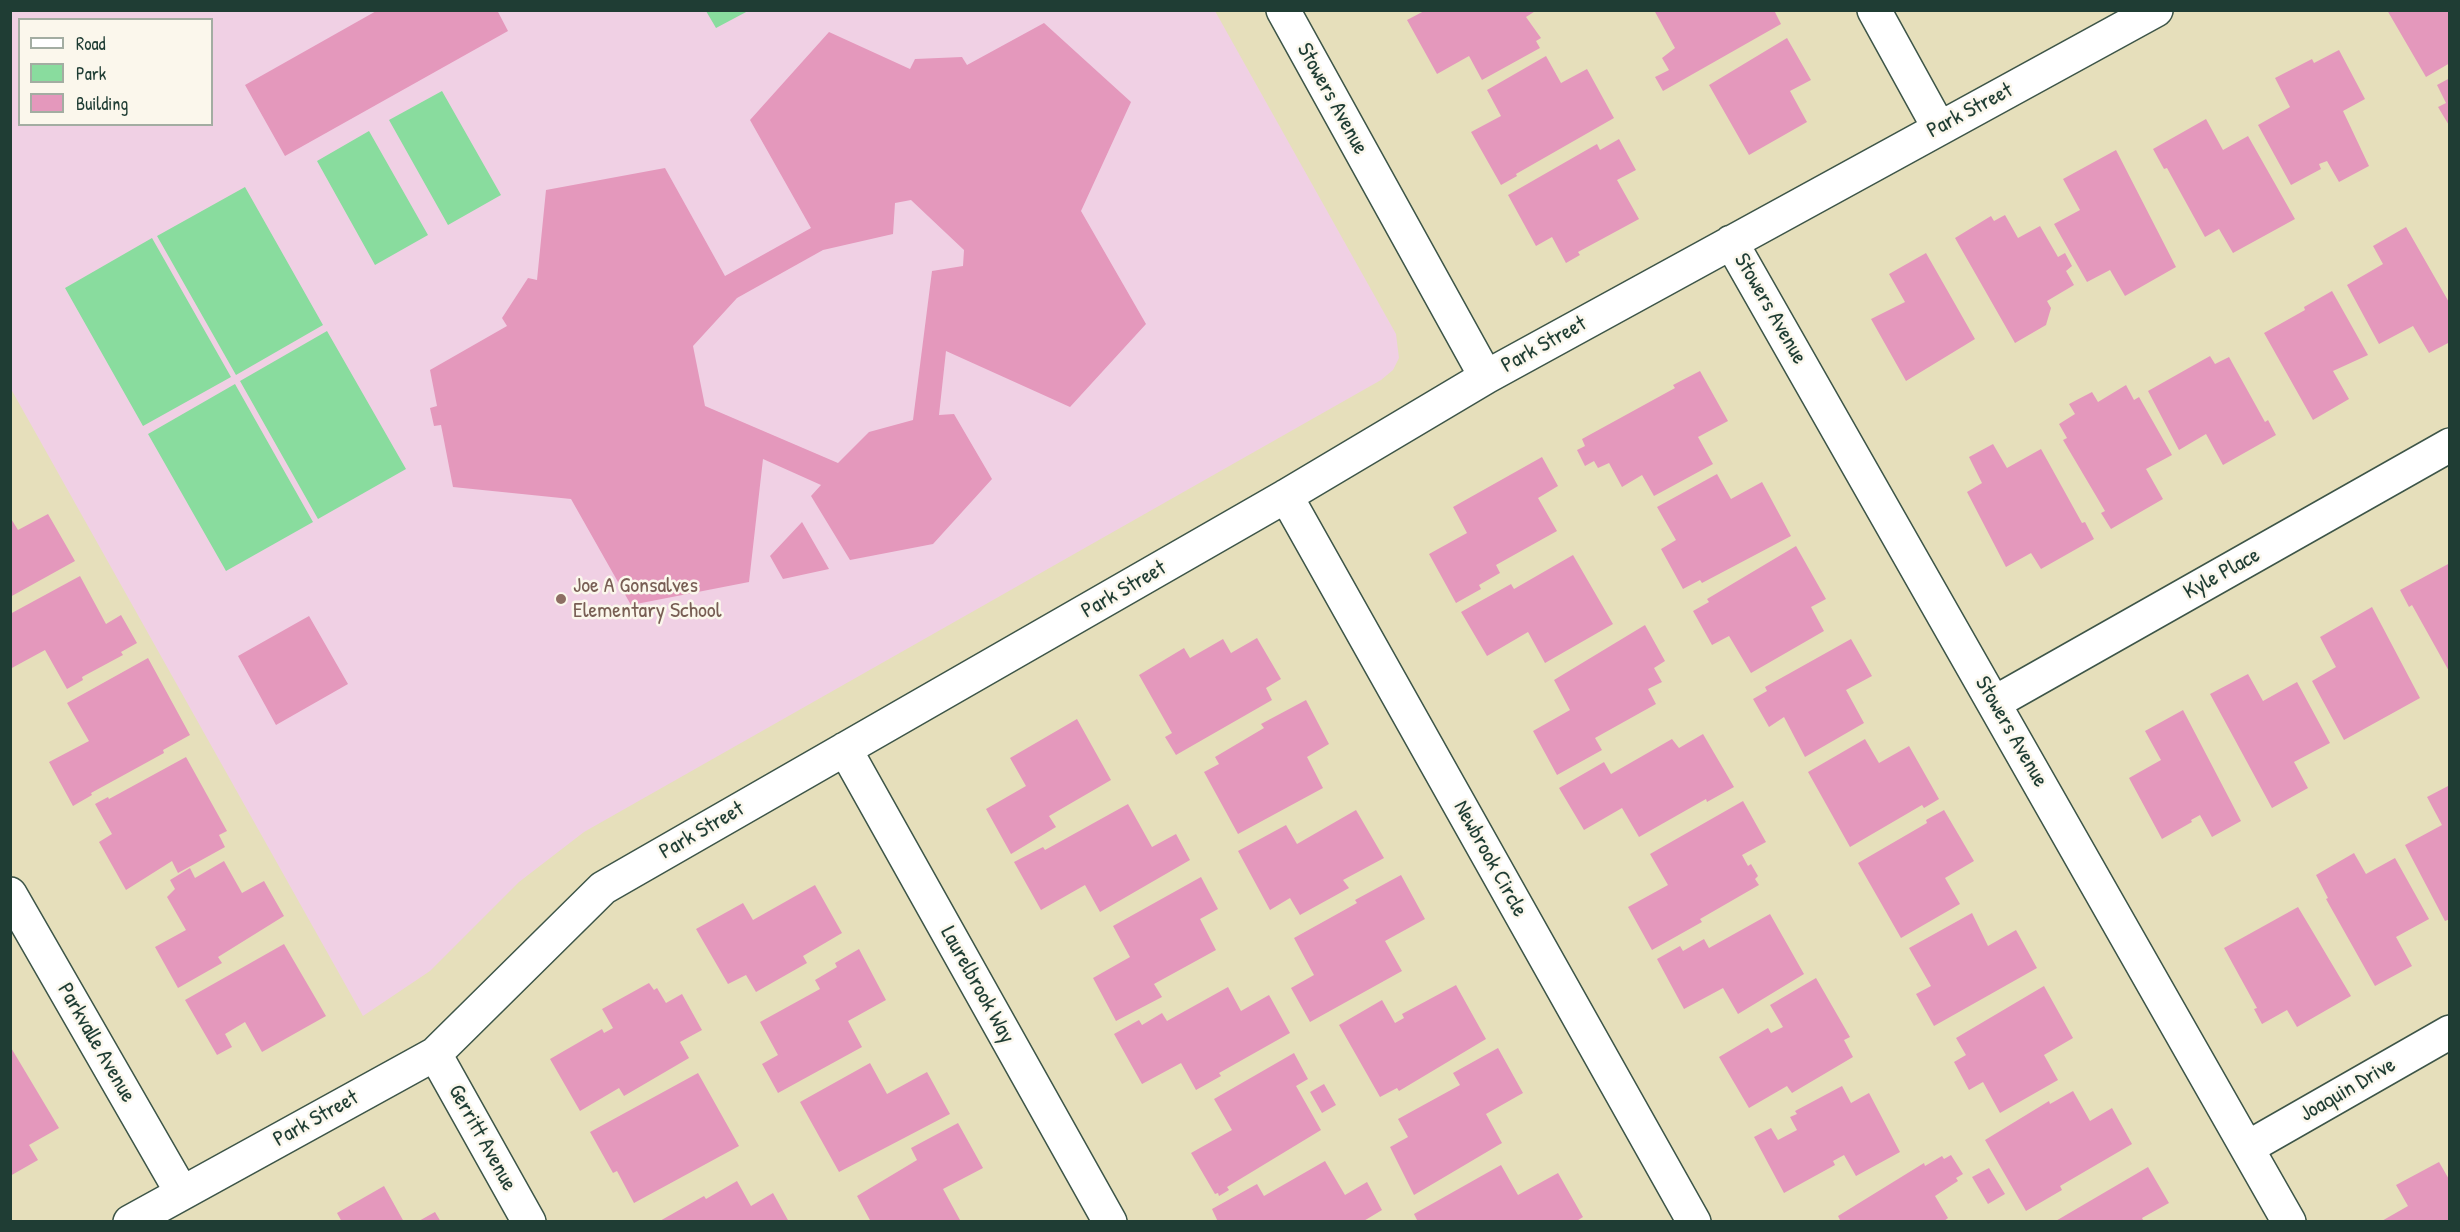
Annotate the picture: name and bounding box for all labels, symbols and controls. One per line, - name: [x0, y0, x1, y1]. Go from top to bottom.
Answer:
- legend: [18, 18, 213, 126]
- text: Road: [76, 31, 106, 56]
- street label: Stowers Avenue: [1291, 39, 1373, 159]
- text: Park: [76, 61, 106, 86]
- street label: Park Street: [1923, 77, 2017, 145]
- text: Building: [76, 91, 128, 116]
- street label: Stowers Avenue: [1728, 249, 1812, 369]
- street label: Park Street: [1497, 311, 1591, 379]
- street label: Kyle Place: [2179, 542, 2265, 606]
- street label: Park Street: [1077, 555, 1171, 625]
- place label: Joe A Gonsalves Elementary School: [573, 573, 721, 624]
- marker: Joe A Gonsalves Elementary School: [554, 592, 568, 606]
- street label: Stowers Avenue: [1969, 672, 2053, 792]
- street label: Park Street: [655, 796, 749, 866]
- street label: Newbrook Circle: [1447, 796, 1533, 922]
- street label: Laurelbrook Way: [934, 922, 1020, 1048]
- street label: Parkvalle Avenue: [51, 979, 141, 1107]
- street label: Joaquin Drive: [2296, 1052, 2400, 1128]
- street label: Gerritt Avenue: [442, 1080, 522, 1196]
- street label: Park Street: [269, 1085, 363, 1153]

